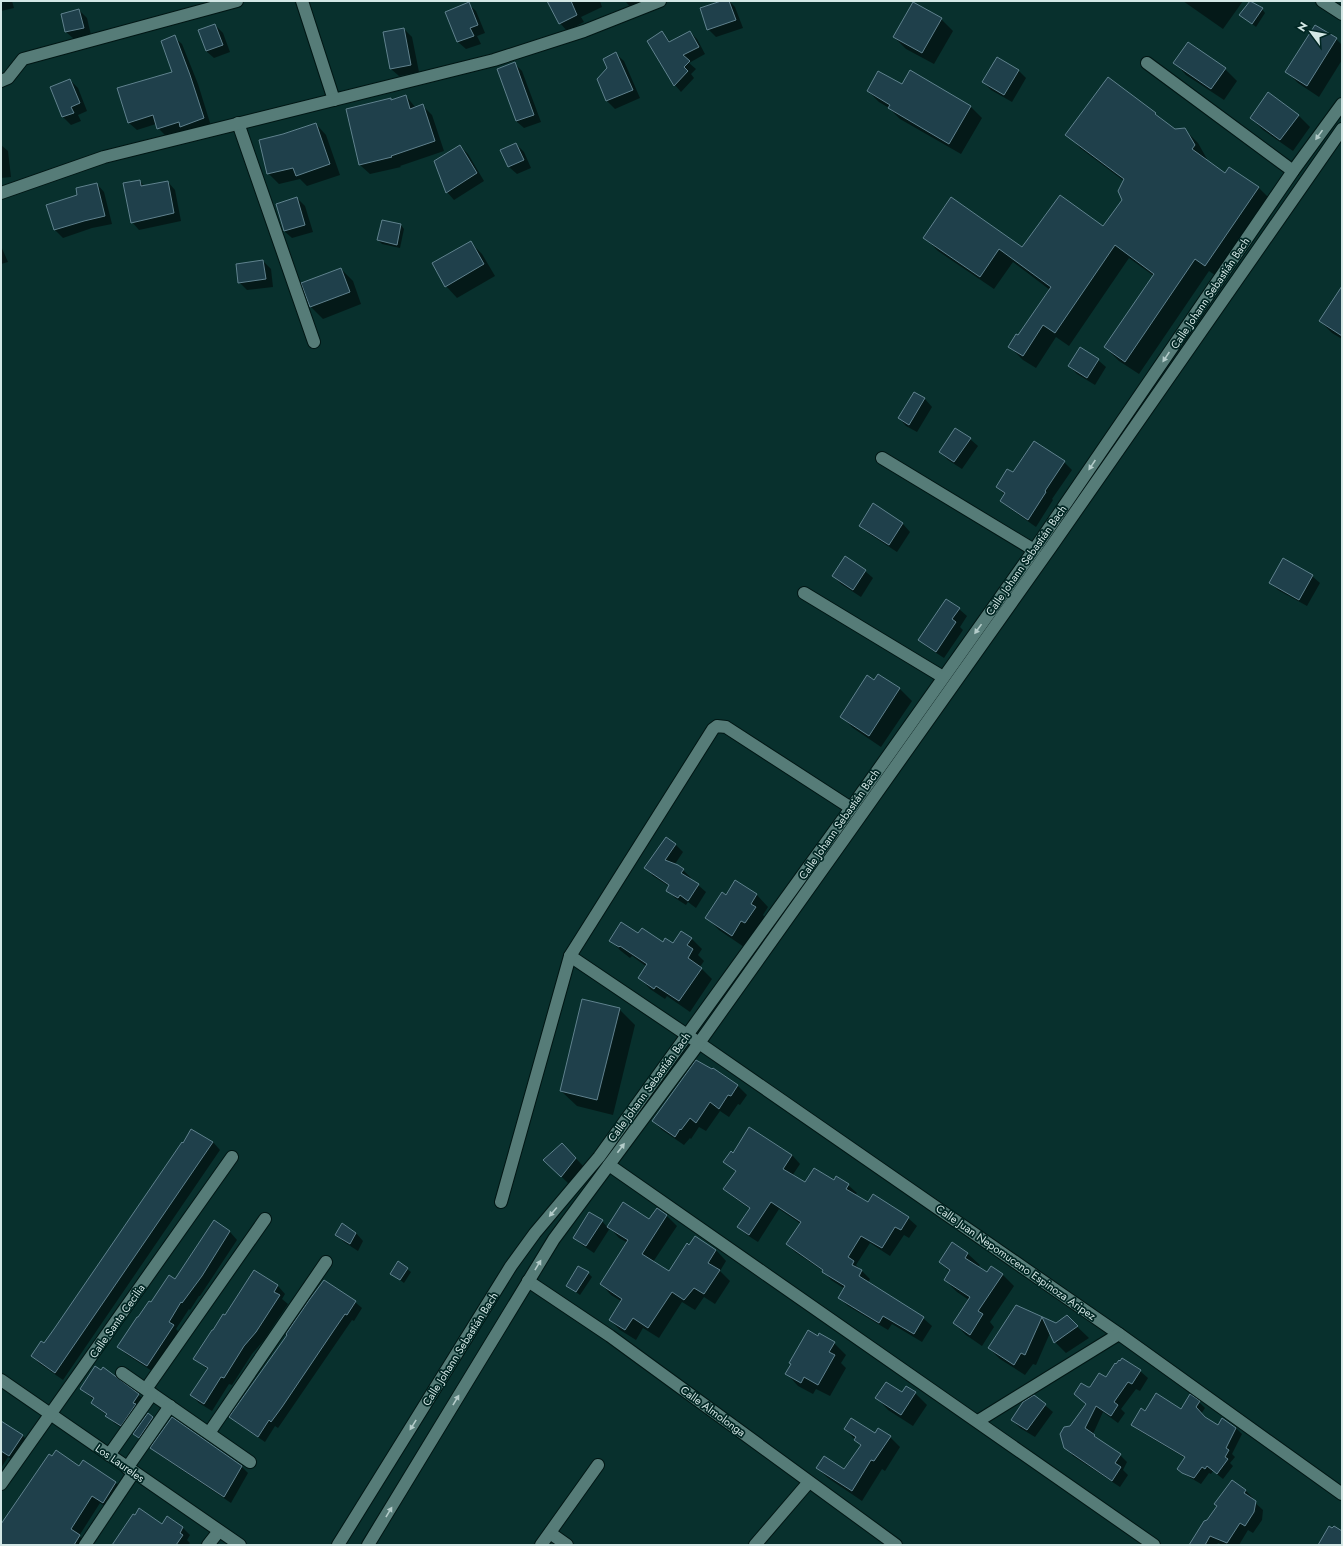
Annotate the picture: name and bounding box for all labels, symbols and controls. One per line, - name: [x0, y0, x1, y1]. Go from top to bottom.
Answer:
- north arrow: [1291, 12, 1331, 52]
- text: N: [1293, 19, 1312, 35]
- one-way arrow: [1315, 130, 1323, 141]
- street label: Calle Johann Sebastián Bach: [1167, 234, 1253, 352]
- one-way arrow: [1162, 352, 1170, 363]
- one-way arrow: [1088, 460, 1096, 470]
- street label: Calle Johann Sebastián Bach: [982, 502, 1070, 618]
- one-way arrow: [973, 623, 982, 634]
- street label: Calle Johann Sebastián Bach: [795, 766, 883, 882]
- street label: Calle Johann Sebastián Bach: [604, 1029, 694, 1145]
- one-way arrow: [617, 1143, 625, 1153]
- street label: Calle Juan Nepomuceno Espinoza Aripez: [933, 1200, 1099, 1324]
- one-way arrow: [549, 1206, 558, 1217]
- one-way arrow: [534, 1259, 541, 1271]
- street label: Calle Santa Cecilia: [85, 1281, 149, 1361]
- street label: Calle Johann Sebastián Bach: [418, 1289, 502, 1409]
- street label: Calle Almolonga: [677, 1382, 749, 1440]
- one-way arrow: [452, 1394, 459, 1406]
- one-way arrow: [409, 1419, 416, 1431]
- street label: Los Laureles: [92, 1440, 148, 1486]
- one-way arrow: [385, 1506, 392, 1518]

